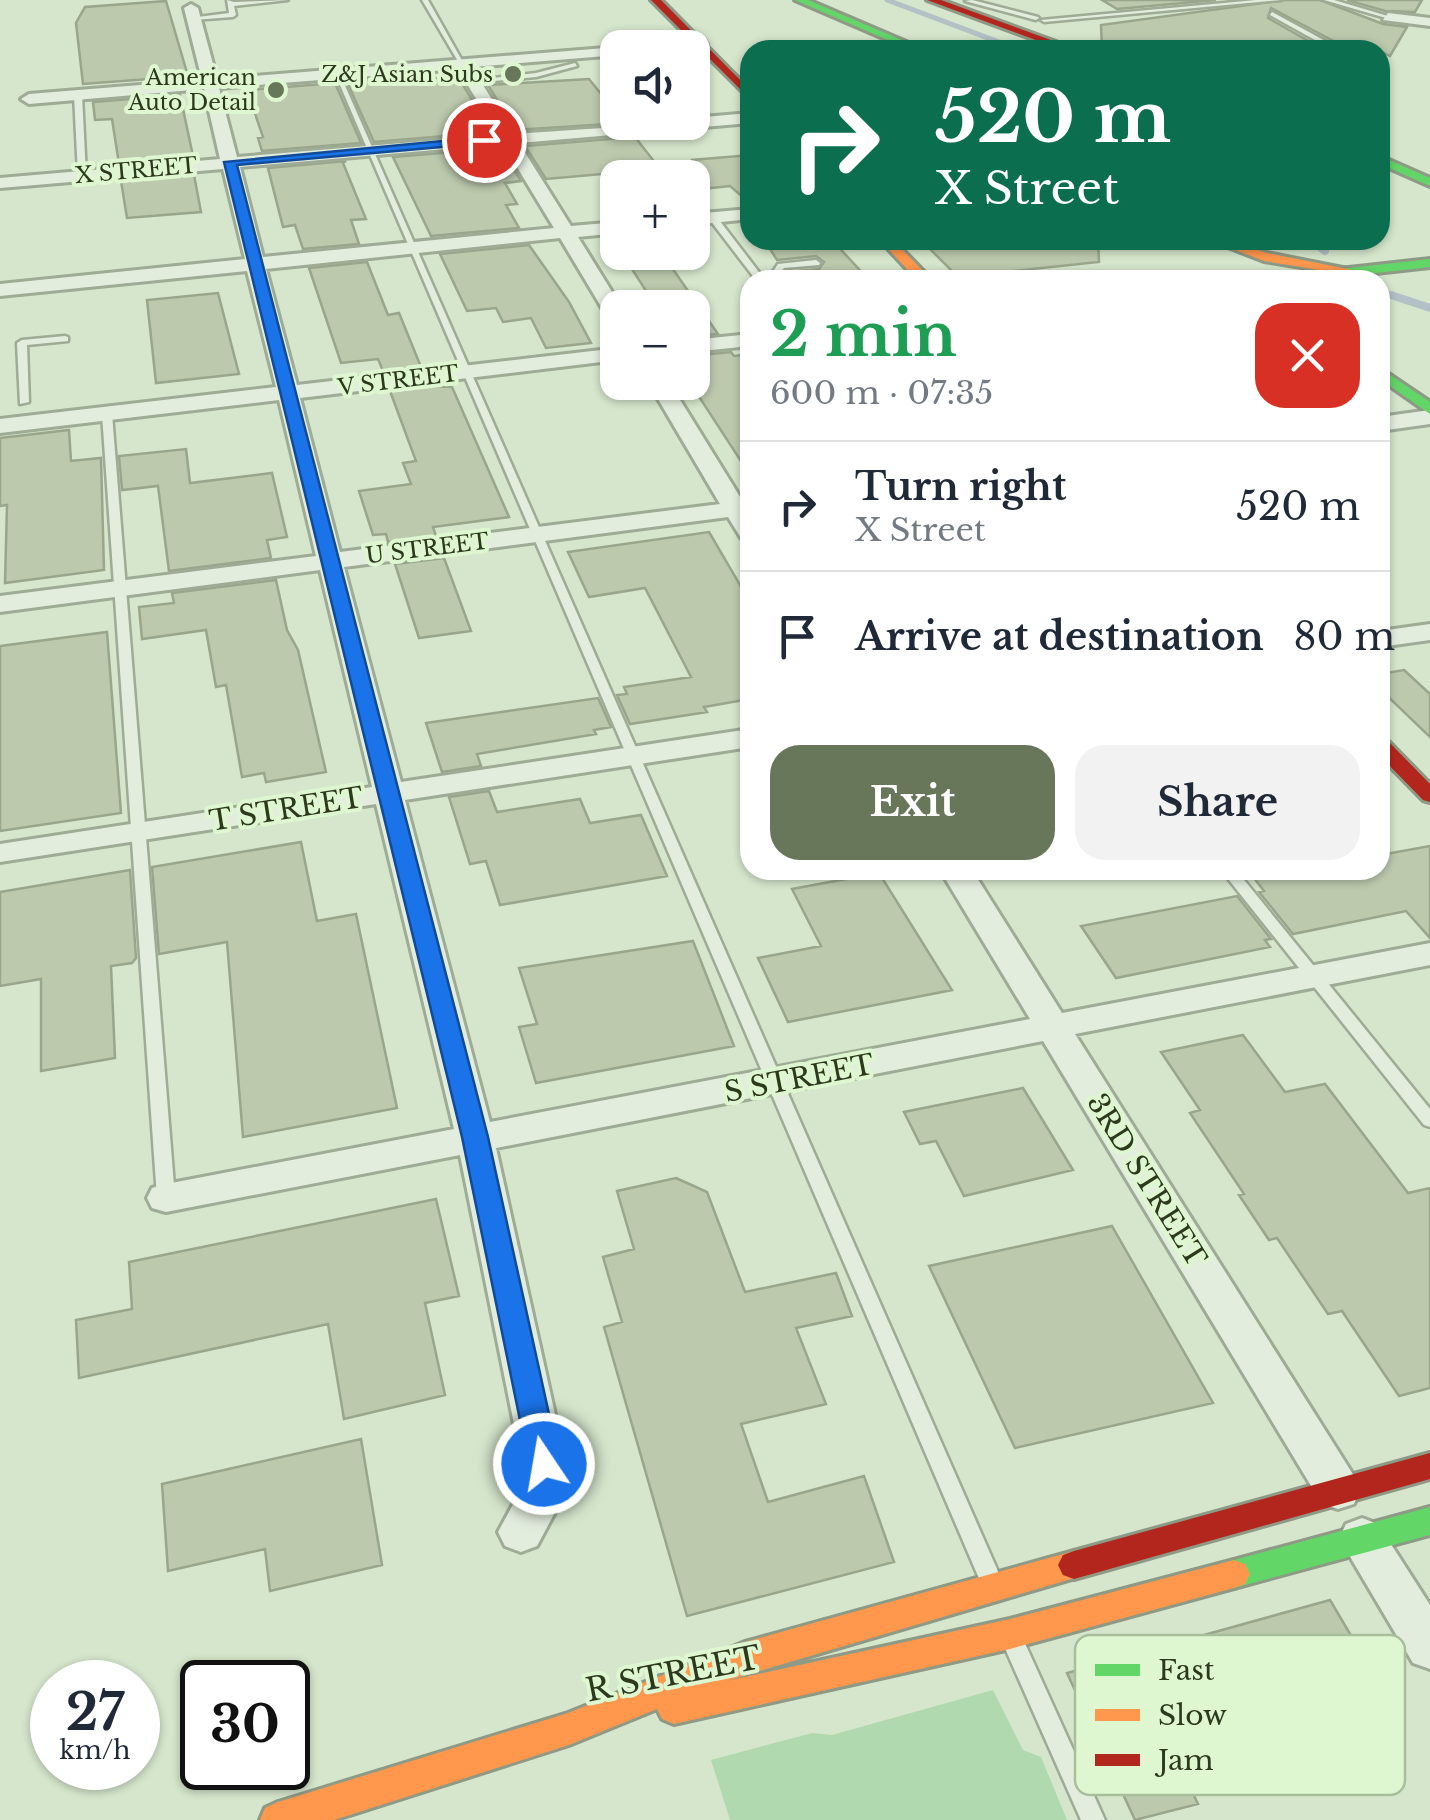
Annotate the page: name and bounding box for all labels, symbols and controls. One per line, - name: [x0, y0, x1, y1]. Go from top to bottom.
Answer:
- map controls: [600, 30, 710, 400]
- button: sound: [600, 30, 710, 140]
- place label: Z&J Asian Subs: [321, 61, 493, 88]
- marker: Z&J Asian Subs: [502, 63, 524, 85]
- place label: American Auto Detail: [127, 64, 256, 116]
- text: 520 m: [935, 74, 1171, 161]
- marker: American Auto Detail: [265, 79, 287, 101]
- icon: right: [770, 80, 900, 210]
- pin: [442, 98, 527, 183]
- icon: arrive: [457, 113, 512, 168]
- street label: X STREET: [74, 152, 199, 189]
- button: +: [600, 160, 710, 270]
- text: X Street: [935, 160, 1119, 216]
- button: −: [600, 290, 710, 400]
- text: 2 min: [770, 298, 957, 372]
- button: close: [1255, 303, 1360, 408]
- street label: V STREET: [335, 360, 460, 401]
- text: 600 m · 07:35: [770, 373, 993, 413]
- text: Turn right: [855, 463, 1066, 510]
- icon: right: [770, 479, 825, 534]
- text: 520 m: [1236, 483, 1360, 530]
- text: X Street: [855, 510, 986, 550]
- street label: U STREET: [364, 528, 491, 569]
- icon: arrive: [770, 609, 825, 664]
- text: Arrive at destination: [855, 613, 1264, 660]
- text: 80 m: [1294, 613, 1395, 660]
- button: Exit: [770, 745, 1055, 860]
- button: Share: [1075, 745, 1360, 860]
- street label: T STREET: [207, 780, 366, 839]
- street label: S STREET: [721, 1047, 877, 1110]
- street label: 3RD STREET: [1079, 1087, 1214, 1274]
- position arrow: [492, 1412, 596, 1516]
- legend: [1075, 1635, 1405, 1795]
- street label: R STREET: [582, 1637, 764, 1711]
- text: Fast: [1158, 1653, 1215, 1688]
- speed limit sign: 30: [180, 1660, 310, 1790]
- text: 27: [66, 1681, 124, 1744]
- text: Slow: [1158, 1698, 1227, 1733]
- text: km/h: [60, 1735, 130, 1766]
- text: Jam: [1154, 1743, 1214, 1778]

